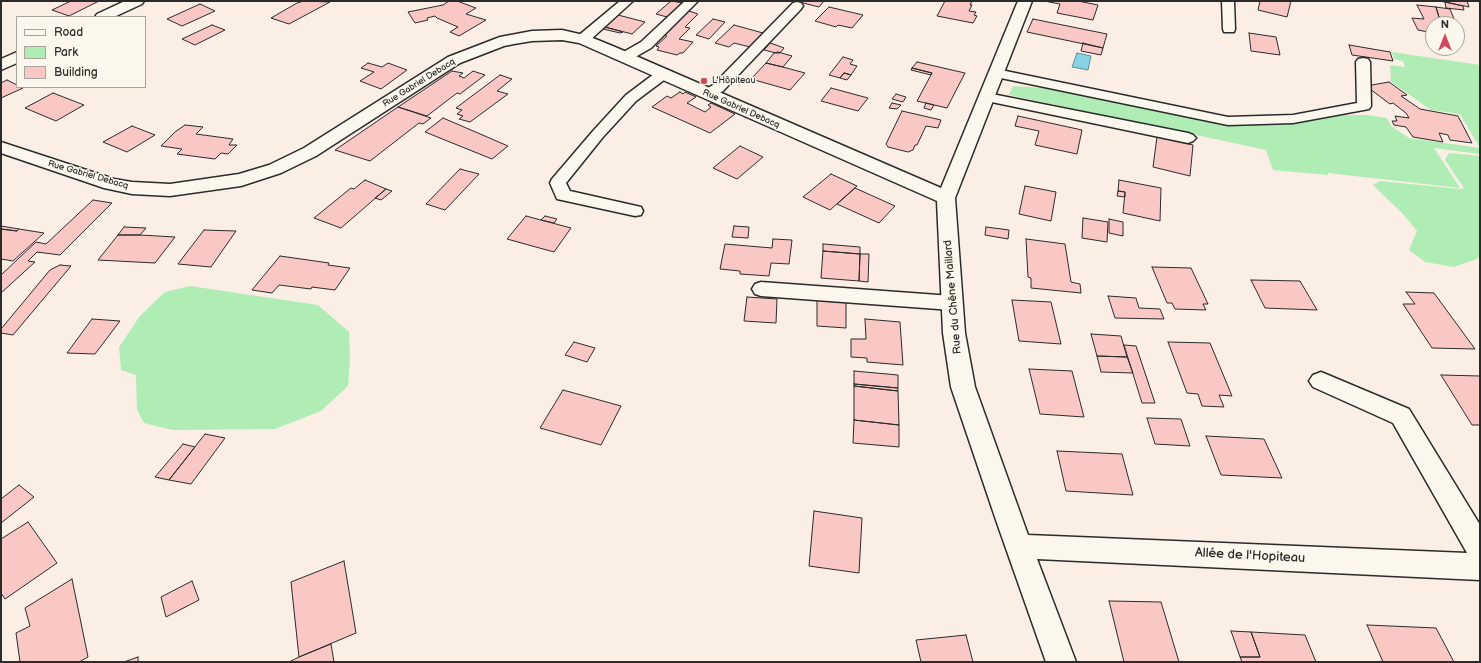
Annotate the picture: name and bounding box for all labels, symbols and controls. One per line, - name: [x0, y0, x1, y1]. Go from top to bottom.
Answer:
- legend: [16, 16, 146, 88]
- north arrow: [1425, 16, 1465, 56]
- text: N: [1441, 18, 1449, 31]
- text: Road: [54, 25, 83, 40]
- text: Park: [54, 45, 78, 60]
- street label: Rue Gabriel Debacq: [381, 56, 457, 110]
- text: Building: [54, 65, 98, 80]
- marker: L'Hôpiteau: [699, 76, 709, 86]
- place label: L'Hôpiteau: [712, 76, 755, 86]
- street label: Rue Gabriel Debacq: [701, 87, 781, 131]
- street label: Rue Gabriel Debacq: [47, 158, 129, 192]
- street label: Rue du Chêne Maillard: [941, 239, 965, 355]
- street label: Allée de l'Hopiteau: [1194, 545, 1306, 567]

